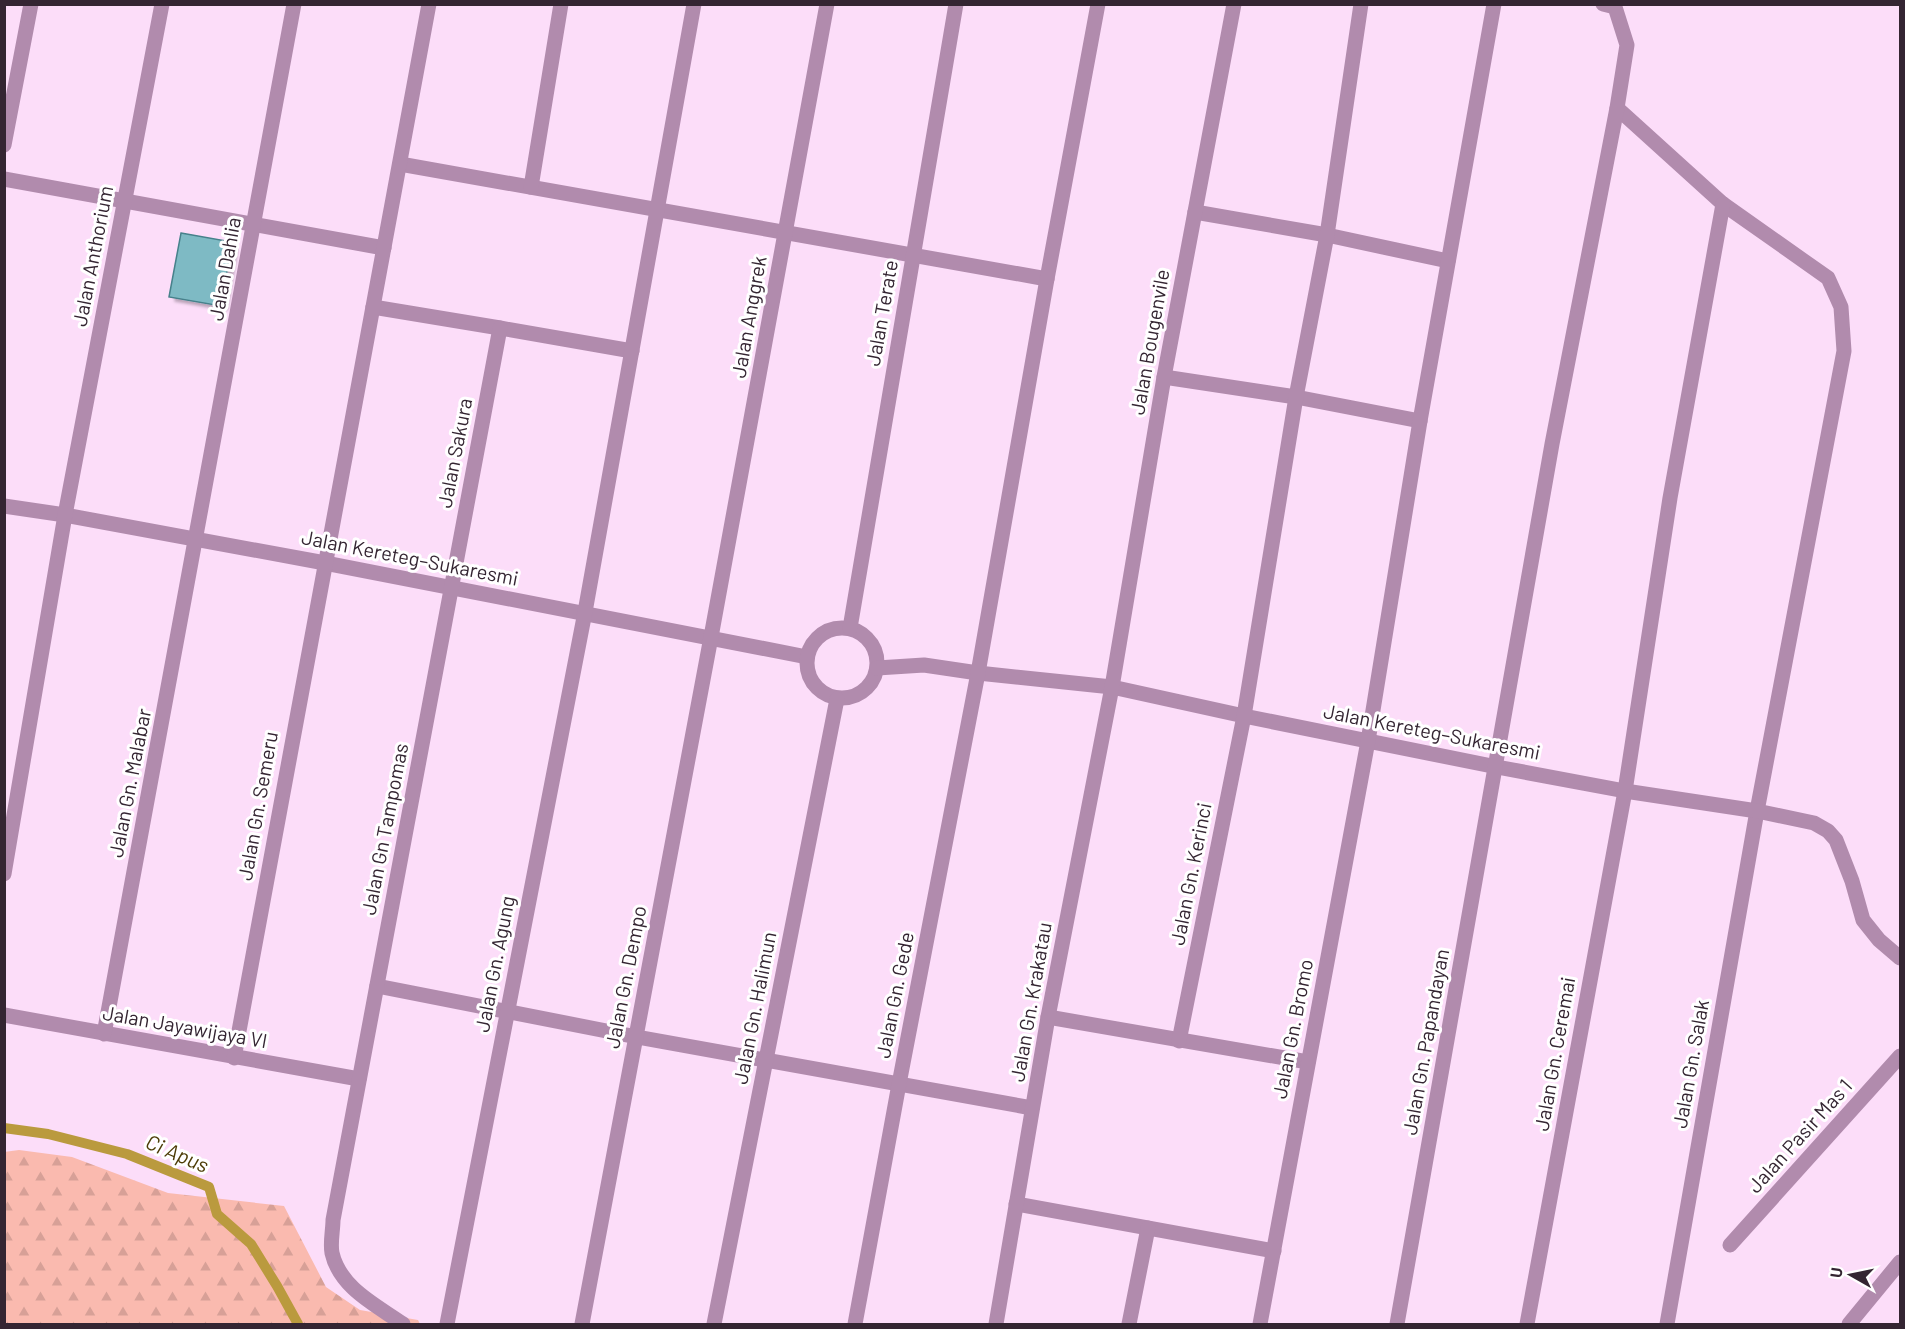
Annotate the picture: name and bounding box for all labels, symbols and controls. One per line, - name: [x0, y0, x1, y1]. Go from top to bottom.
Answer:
- street label: Jalan Anthorium: [67, 183, 117, 328]
- street label: Jalan Dahlia: [203, 215, 245, 322]
- street label: Jalan Anggrek: [725, 254, 771, 380]
- street label: Jalan Terate: [860, 258, 902, 368]
- street label: Jalan Bougenvile: [1124, 267, 1174, 416]
- street label: Jalan Sakura: [432, 396, 476, 510]
- street label: Jalan Kereteg–Sukaresmi: [300, 524, 521, 590]
- street label: Jalan Kereteg–Sukaresmi: [1322, 698, 1543, 764]
- street label: Jalan Gn. Malabar: [103, 706, 155, 859]
- street label: Jalan Gn. Semeru: [232, 729, 282, 882]
- street label: Jalan Gn Tampomas: [356, 741, 412, 917]
- street label: Jalan Gn. Kerinci: [1164, 801, 1216, 947]
- street label: Jalan Gn. Agung: [469, 894, 519, 1034]
- street label: Jalan Gn. Dempo: [599, 903, 651, 1050]
- street label: Jalan Gn. Krakatau: [1004, 920, 1056, 1083]
- street label: Jalan Gn. Halimun: [727, 930, 781, 1086]
- street label: Jalan Gn. Gede: [870, 930, 918, 1060]
- street label: Jalan Gn. Papandayan: [1397, 947, 1453, 1137]
- street label: Jalan Gn. Bromo: [1267, 957, 1317, 1101]
- street label: Jalan Gn. Ceremai: [1529, 975, 1579, 1133]
- street label: Jalan Gn. Salak: [1667, 998, 1713, 1130]
- street label: Jalan Jayawijaya VI: [101, 1000, 269, 1052]
- street label: Jalan Pasir Mas 1: [1742, 1074, 1857, 1197]
- water label: Ci Apus: [142, 1128, 213, 1177]
- north arrow: [1821, 1245, 1881, 1305]
- text: U: [1826, 1266, 1846, 1279]

